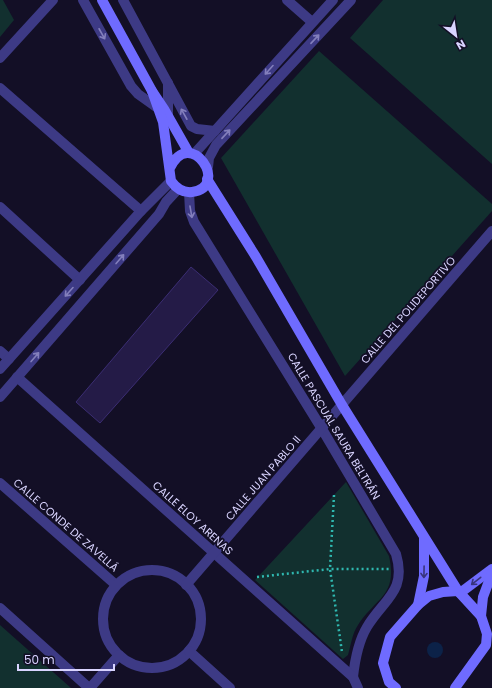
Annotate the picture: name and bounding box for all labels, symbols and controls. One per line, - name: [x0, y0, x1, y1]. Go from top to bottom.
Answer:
- north arrow: [436, 16, 476, 56]
- one-way arrow: [99, 28, 107, 40]
- one-way arrow: [310, 34, 320, 44]
- text: N: [453, 36, 469, 54]
- one-way arrow: [265, 65, 274, 75]
- one-way arrow: [180, 108, 187, 120]
- one-way arrow: [222, 129, 231, 139]
- one-way arrow: [187, 205, 195, 218]
- street label: CALLE DEL POLIDEPORTIVO: [357, 253, 459, 367]
- one-way arrow: [116, 254, 125, 264]
- one-way arrow: [65, 287, 74, 297]
- street label: CALLE PASCUAL SAURA BELTRÁN: [284, 350, 384, 502]
- one-way arrow: [31, 352, 40, 362]
- street label: CALLE JUAN PABLO II: [222, 432, 304, 524]
- street label: CALLE CONDE DE ZAVELLÁ: [10, 475, 123, 576]
- street label: CALLE ELOY ARENAS: [149, 477, 237, 559]
- one-way arrow: [420, 565, 428, 578]
- one-way arrow: [470, 577, 481, 585]
- scale bar: [18, 646, 114, 672]
- text: 50 m: [24, 651, 55, 668]

